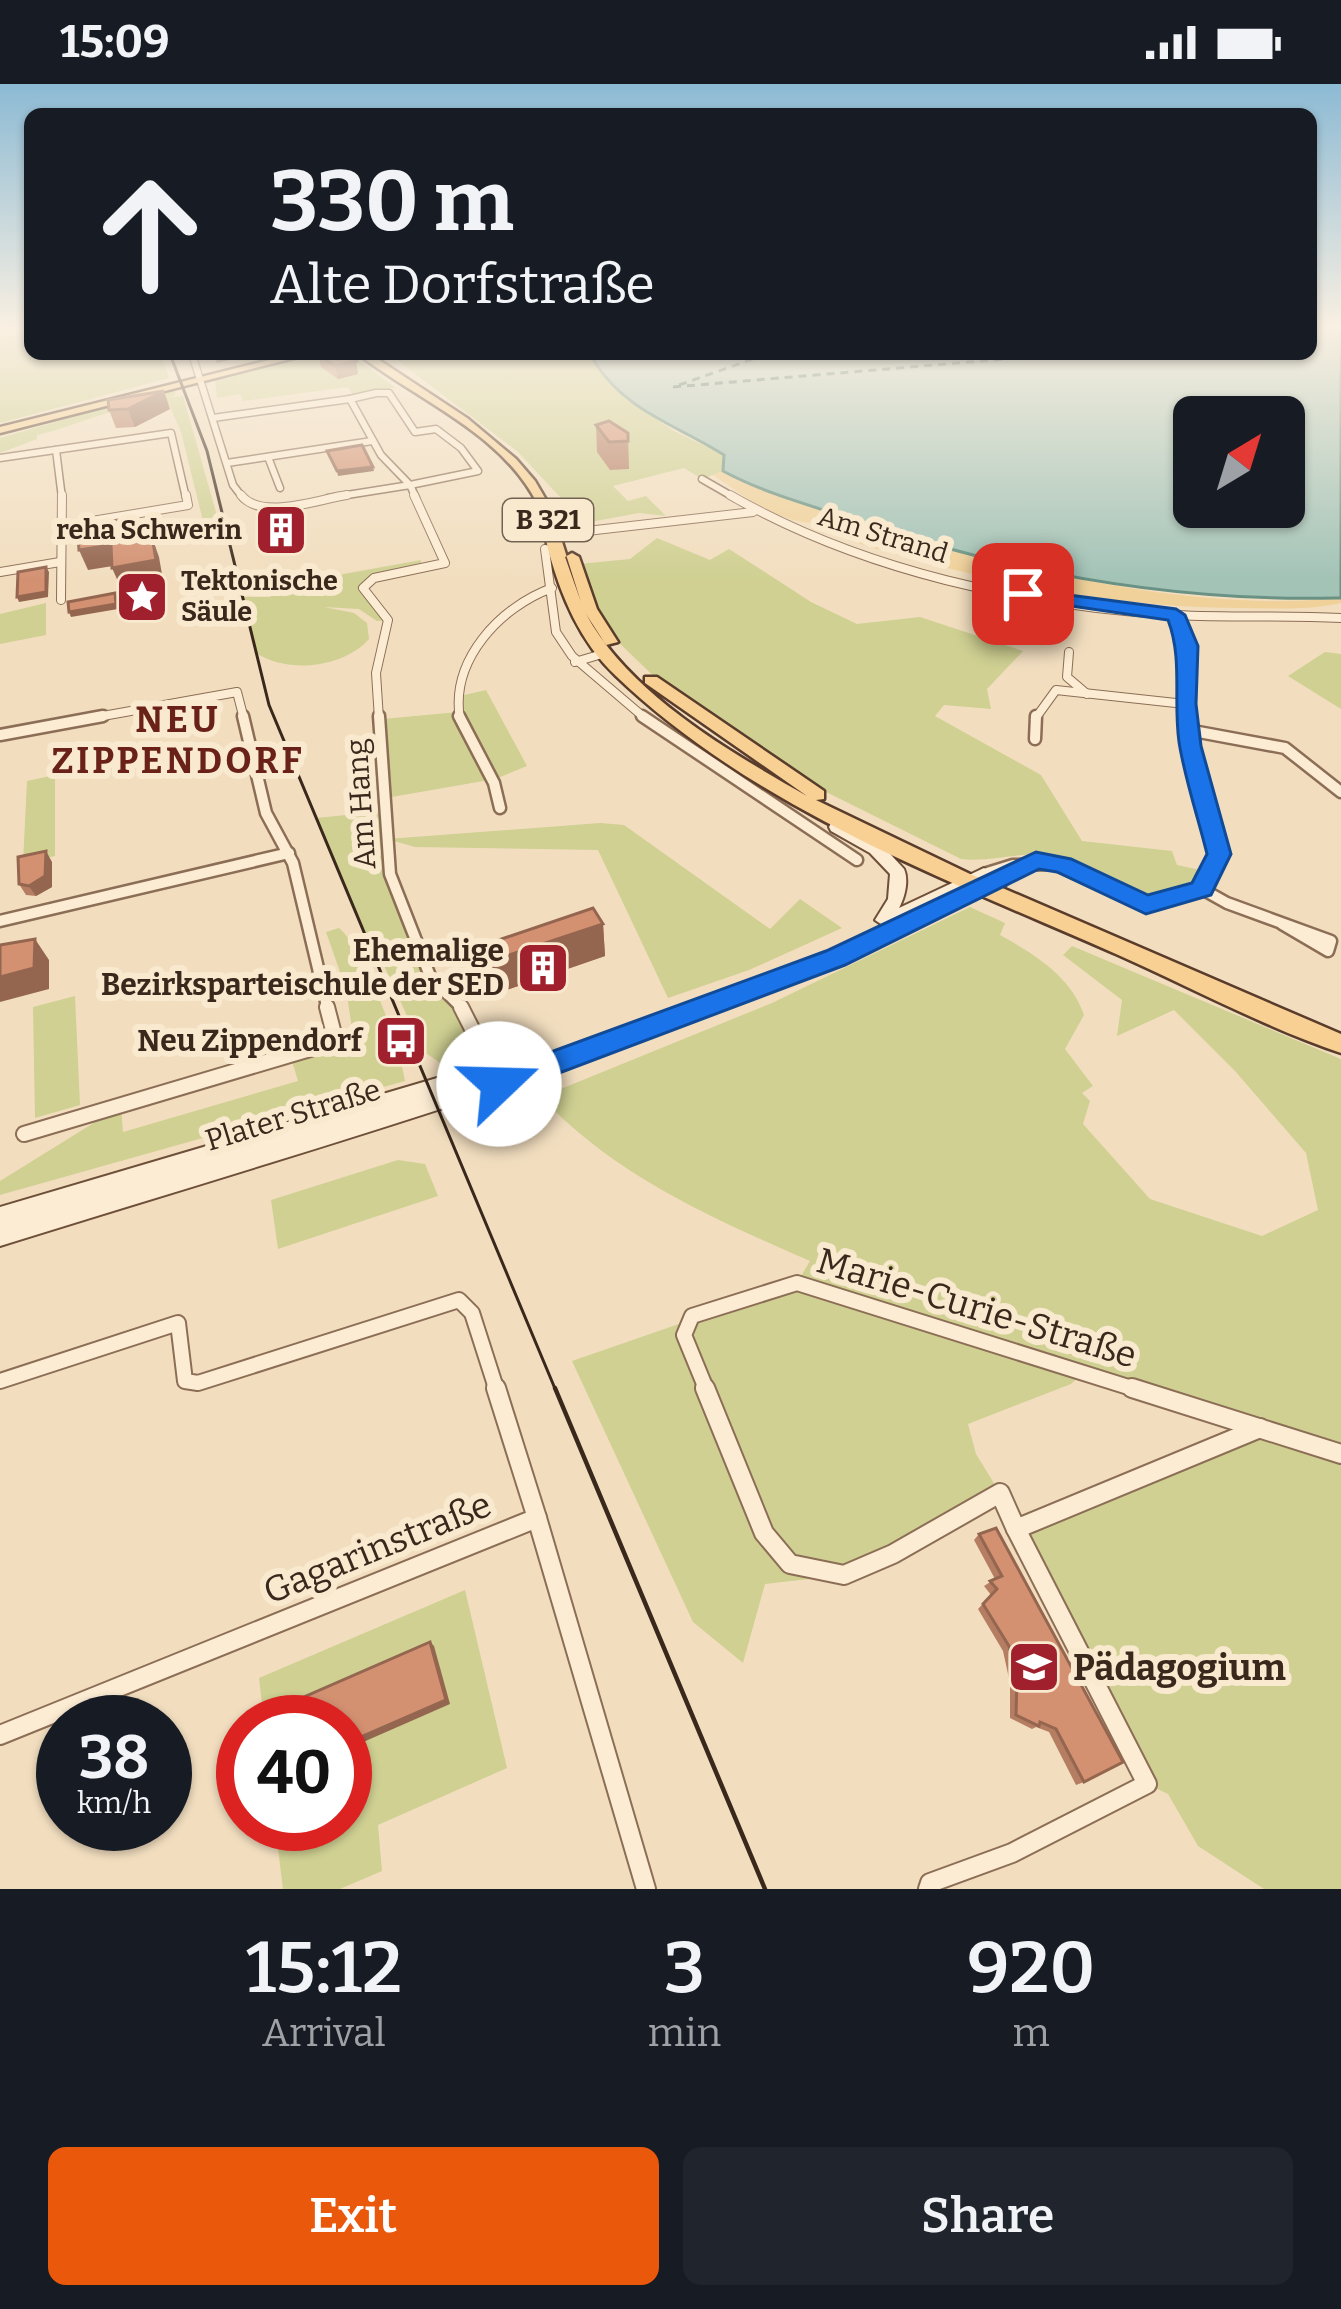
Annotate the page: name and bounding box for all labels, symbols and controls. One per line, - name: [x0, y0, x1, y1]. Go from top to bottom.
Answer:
- text: 15:09: [60, 15, 170, 69]
- text: 330 m: [270, 151, 514, 252]
- icon: ahead: [72, 156, 228, 312]
- text: Alte Dorfstraße: [270, 253, 655, 317]
- north arrow: [1173, 396, 1305, 528]
- map controls: [1173, 396, 1305, 528]
- road number: B 321: [503, 499, 593, 541]
- street label: Am Strand: [814, 500, 952, 570]
- building icon: reha Schwerin: [253, 502, 309, 558]
- place label: reha Schwerin: [56, 514, 243, 546]
- pin: [972, 543, 1074, 645]
- icon: arrive: [990, 561, 1056, 627]
- place label: Tektonische Säule: [181, 565, 338, 628]
- place icon: Tektonische Säule: [114, 569, 170, 625]
- district label: NEU ZIPPENDORF: [51, 698, 305, 783]
- street label: Am Hang: [338, 737, 384, 871]
- place label: Ehemalige Bezirksparteischule der SED: [101, 933, 504, 1003]
- building icon: Ehemalige Bezirksparteischule der SED: [515, 940, 571, 996]
- bus stop icon: Neu Zippendorf: [373, 1013, 429, 1069]
- position arrow: [436, 1021, 562, 1147]
- place label: Neu Zippendorf: [137, 1023, 364, 1059]
- street label: Plater Straße: [201, 1071, 385, 1159]
- street label: Marie-Curie-Straße: [812, 1238, 1142, 1377]
- street label: Gagarinstraße: [257, 1482, 498, 1614]
- school or university icon: Pädagogium: [1006, 1639, 1062, 1695]
- place label: Pädagogium: [1073, 1646, 1286, 1690]
- speed limit sign: 40: [216, 1695, 372, 1851]
- text: 38: [79, 1722, 149, 1794]
- text: km/h: [77, 1785, 151, 1821]
- text: 15:12: [246, 1925, 402, 2011]
- text: 3: [664, 1925, 705, 2011]
- text: 920: [967, 1925, 1095, 2011]
- text: Arrival: [262, 2010, 386, 2056]
- text: min: [648, 2010, 721, 2056]
- text: m: [1013, 2010, 1050, 2056]
- button: Exit: [48, 2147, 659, 2285]
- button: Share: [683, 2147, 1293, 2285]

